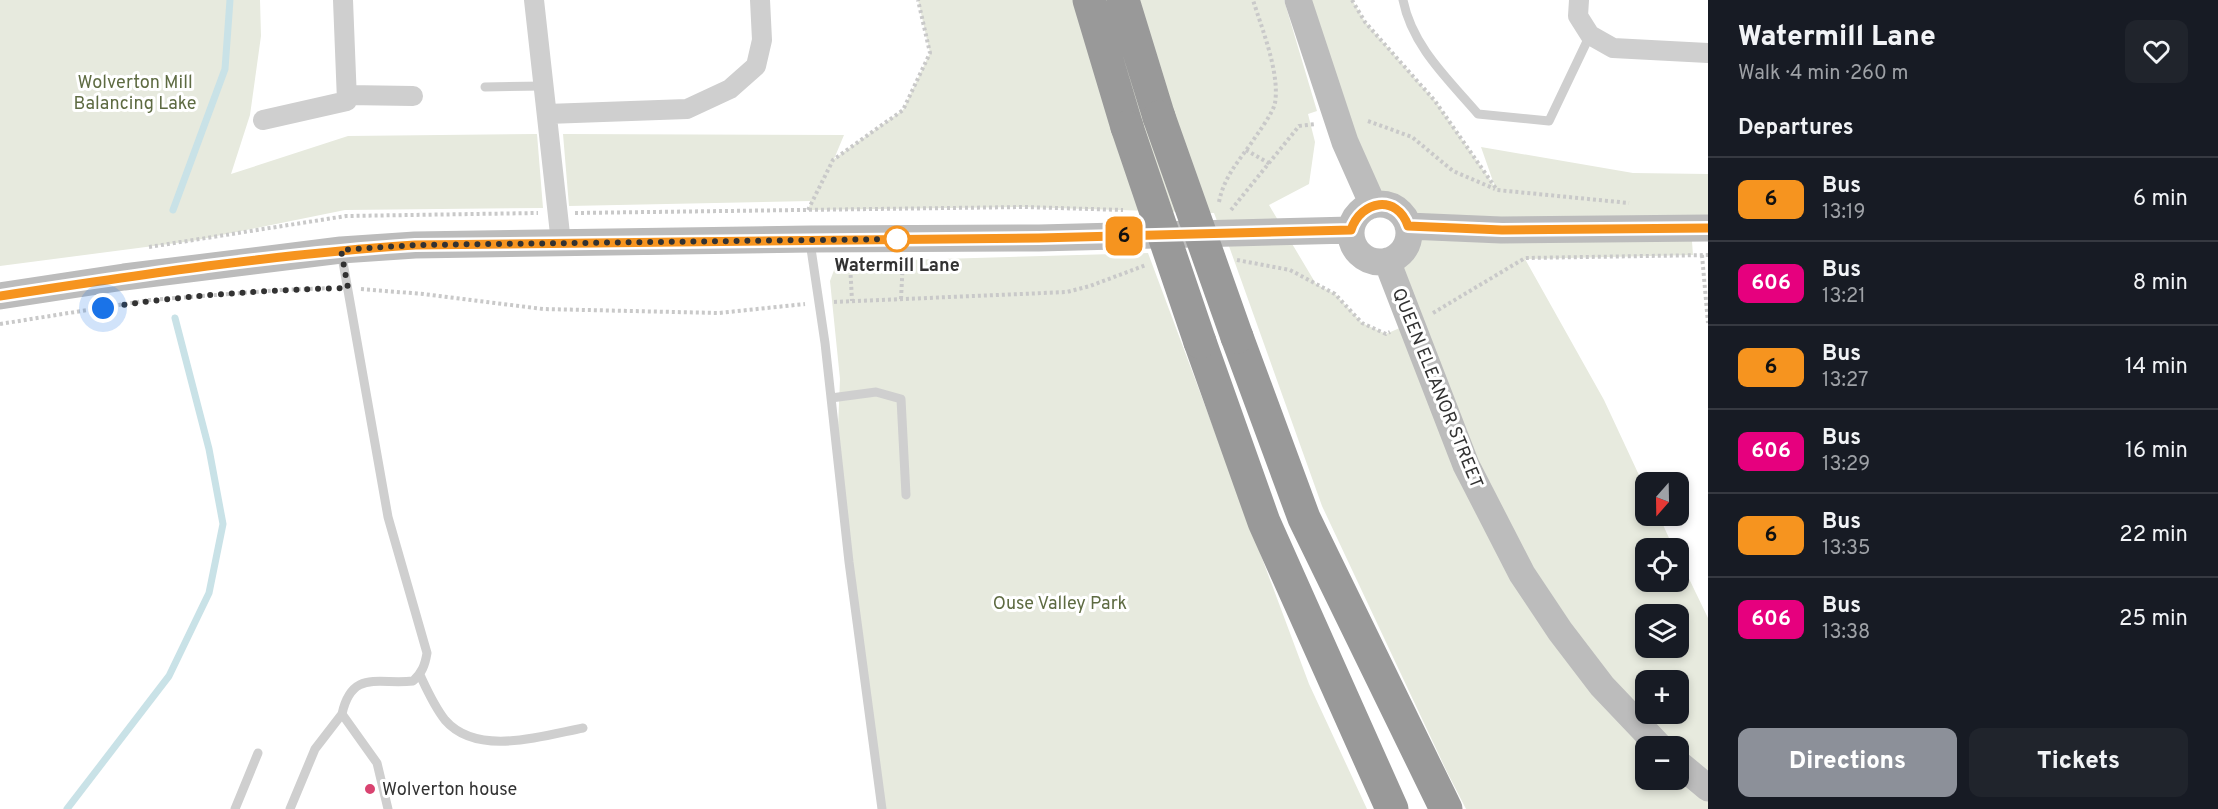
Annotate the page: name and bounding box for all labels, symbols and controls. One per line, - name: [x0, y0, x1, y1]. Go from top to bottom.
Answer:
- text: Watermill Lane: [1738, 20, 1936, 56]
- button: heart: [2125, 20, 2188, 83]
- text: Walk · 4 min · 260 m: [1738, 61, 1909, 87]
- park label: Wolverton Mill Balancing Lake: [74, 72, 196, 116]
- text: Departures: [1738, 115, 1854, 142]
- text: Bus: [1822, 173, 1861, 200]
- text: 6: [1765, 186, 1777, 213]
- text: 6 min: [2133, 186, 2188, 213]
- text: 13:19: [1822, 200, 1865, 226]
- line badge: 6: [1104, 216, 1144, 256]
- text: 6: [1118, 223, 1130, 250]
- marker: Watermill Lane: [884, 226, 910, 252]
- place label: Watermill Lane: [834, 255, 960, 278]
- text: Bus: [1822, 257, 1861, 284]
- text: 606: [1751, 270, 1791, 297]
- text: 8 min: [2133, 270, 2188, 297]
- text: 13:21: [1822, 284, 1866, 310]
- street label: QUEEN ELEANOR STREET: [1386, 285, 1487, 492]
- your location: [88, 293, 118, 323]
- text: Bus: [1822, 341, 1861, 368]
- text: 6: [1765, 354, 1777, 381]
- text: 14 min: [2125, 354, 2188, 381]
- text: 13:27: [1822, 368, 1868, 394]
- text: Bus: [1822, 425, 1861, 452]
- text: 606: [1751, 438, 1791, 465]
- text: 16 min: [2125, 438, 2188, 465]
- text: 13:29: [1822, 452, 1870, 478]
- north arrow: [1635, 472, 1689, 526]
- map controls: [1635, 472, 1689, 790]
- text: Bus: [1822, 509, 1861, 536]
- text: 6: [1765, 522, 1777, 549]
- text: 22 min: [2119, 522, 2188, 549]
- text: 13:35: [1822, 536, 1870, 562]
- button: locate: [1635, 538, 1689, 592]
- park label: Ouse Valley Park: [993, 593, 1127, 616]
- text: Bus: [1822, 593, 1861, 620]
- button: layers: [1635, 604, 1689, 658]
- text: 606: [1751, 606, 1791, 633]
- text: 25 min: [2119, 606, 2188, 633]
- text: 13:38: [1822, 620, 1870, 646]
- button: +: [1635, 670, 1689, 724]
- button: Directions: [1738, 728, 1957, 797]
- button: Tickets: [1969, 728, 2188, 797]
- button: −: [1635, 736, 1689, 790]
- place label: Wolverton house: [382, 779, 517, 802]
- marker: Wolverton house: [363, 782, 377, 796]

